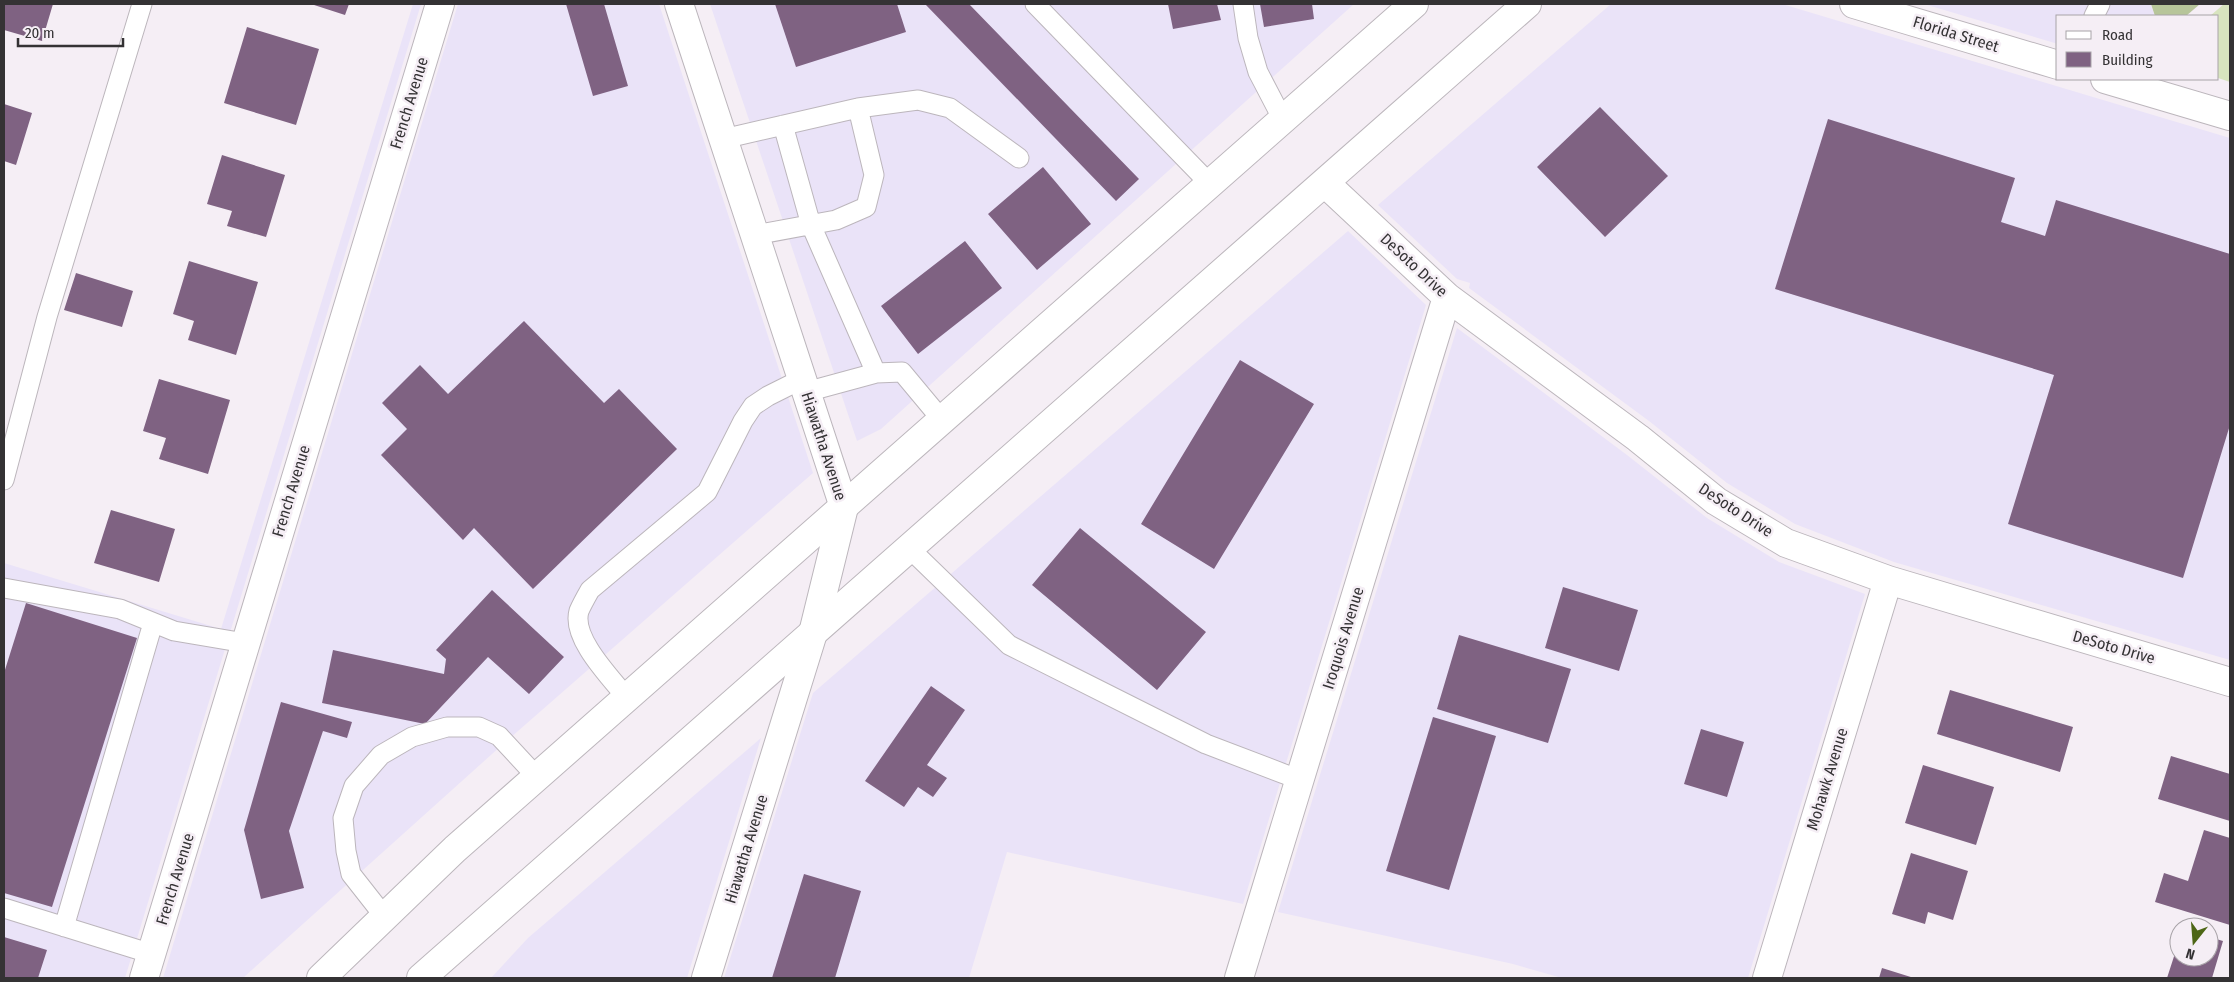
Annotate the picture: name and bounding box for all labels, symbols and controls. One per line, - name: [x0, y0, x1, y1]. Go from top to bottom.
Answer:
- street label: Florida Street: [1911, 12, 2002, 56]
- scale bar: [18, 15, 122, 47]
- legend: [2056, 15, 2219, 80]
- text: 20 m: [25, 24, 55, 42]
- text: Road: [2102, 26, 2133, 44]
- text: Building: [2102, 51, 2153, 69]
- street label: French Avenue: [386, 55, 432, 151]
- street label: DeSoto Drive: [1377, 229, 1451, 301]
- street label: Hiawatha Avenue: [798, 389, 851, 503]
- street label: French Avenue: [268, 443, 314, 539]
- street label: DeSoto Drive: [1695, 479, 1777, 541]
- street label: Iroquois Avenue: [1318, 585, 1368, 691]
- street label: DeSoto Drive: [2071, 626, 2157, 668]
- street label: Mohawk Avenue: [1802, 726, 1852, 832]
- street label: Hiawatha Avenue: [720, 792, 772, 906]
- street label: French Avenue: [152, 831, 198, 927]
- north arrow: [2169, 917, 2219, 967]
- text: N: [2184, 945, 2197, 963]

